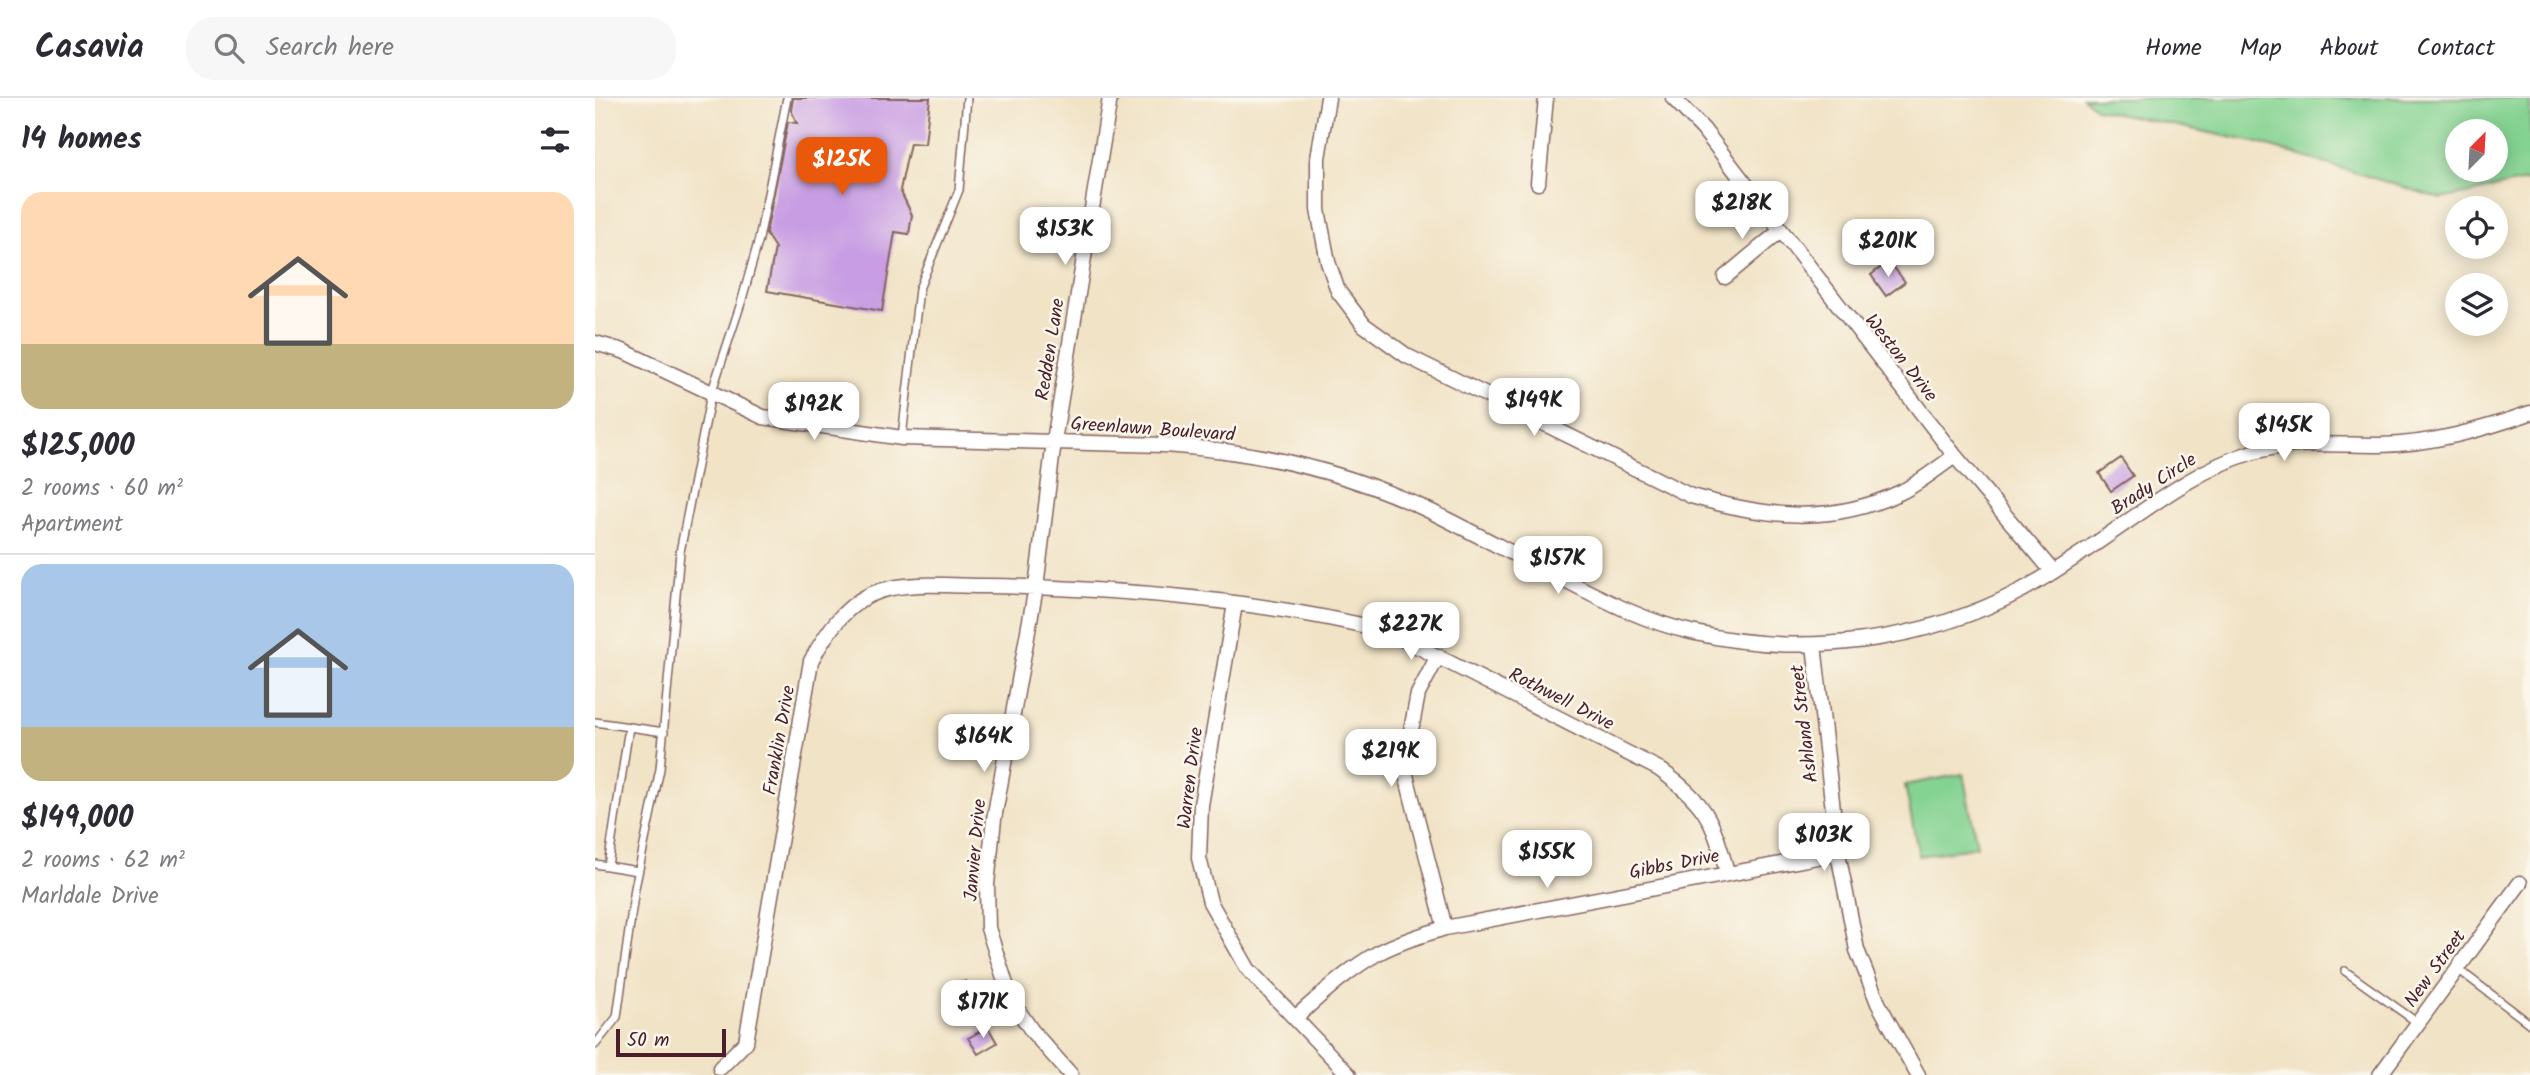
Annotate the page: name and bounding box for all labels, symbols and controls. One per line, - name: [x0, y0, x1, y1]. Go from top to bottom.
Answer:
- search box: [186, 17, 676, 80]
- text: Casavia: [35, 22, 144, 75]
- text: Search here: [266, 27, 394, 69]
- icon: search: [210, 29, 248, 67]
- text: Home: [2145, 29, 2202, 68]
- text: Map: [2240, 29, 2282, 68]
- text: About: [2320, 29, 2378, 68]
- text: Contact: [2416, 29, 2495, 68]
- text: 14 homes: [21, 116, 142, 164]
- north arrow: [2445, 119, 2508, 182]
- map controls: [2445, 119, 2508, 336]
- icon: filters: [536, 121, 574, 159]
- pin: $125K: [793, 138, 891, 197]
- text: $125K: [812, 142, 872, 178]
- pin: $218K: [1693, 181, 1791, 241]
- text: $218K: [1711, 186, 1773, 222]
- button: locate: [2445, 196, 2508, 259]
- pin: $153K: [1016, 208, 1114, 267]
- text: $153K: [1036, 212, 1094, 248]
- pin: $201K: [1839, 220, 1937, 279]
- text: $201K: [1858, 224, 1918, 260]
- icon: home: [235, 238, 361, 364]
- button: layers: [2445, 273, 2508, 336]
- street label: Redden Lane: [1028, 296, 1074, 402]
- street label: Weston Drive: [1856, 308, 1945, 409]
- pin: $149K: [1485, 378, 1583, 438]
- pin: $192K: [765, 382, 863, 442]
- text: $149K: [1505, 383, 1563, 419]
- text: $192K: [784, 387, 844, 423]
- pin: $145K: [2235, 404, 2333, 463]
- text: $145K: [2255, 408, 2313, 444]
- street label: Greenlawn Boulevard: [1070, 409, 1237, 451]
- text: $125,000: [21, 423, 135, 471]
- street label: Brady Circle: [2105, 445, 2203, 524]
- text: 2 rooms · 60 m²: [21, 471, 183, 507]
- text: Apartment: [21, 507, 123, 543]
- pin: $157K: [1509, 536, 1607, 596]
- text: $157K: [1530, 541, 1586, 577]
- pin: $227K: [1362, 602, 1460, 662]
- text: $227K: [1378, 607, 1444, 643]
- icon: home: [235, 610, 361, 736]
- street label: Rothwell Drive: [1503, 660, 1620, 739]
- street label: Ashland Street: [1783, 662, 1827, 785]
- street label: Franklin Drive: [756, 683, 804, 797]
- pin: $164K: [935, 714, 1033, 774]
- text: $164K: [954, 719, 1014, 755]
- street label: Warren Drive: [1170, 725, 1212, 831]
- pin: $219K: [1342, 730, 1440, 789]
- text: $219K: [1361, 734, 1421, 770]
- text: $149,000: [21, 795, 133, 843]
- street label: Janvier Drive: [957, 797, 995, 903]
- pin: $103K: [1775, 814, 1873, 873]
- text: $103K: [1795, 818, 1853, 854]
- pin: $155K: [1498, 830, 1596, 890]
- text: $155K: [1518, 835, 1576, 871]
- street label: Gibbs Drive: [1627, 841, 1723, 888]
- text: 2 rooms · 62 m²: [21, 843, 185, 879]
- text: Marldale Drive: [21, 879, 159, 915]
- street label: New Street: [2397, 923, 2475, 1014]
- pin: $171K: [934, 981, 1032, 1040]
- text: $171K: [957, 985, 1009, 1021]
- scale bar: [616, 1026, 726, 1058]
- text: 50 m: [627, 1026, 669, 1056]

